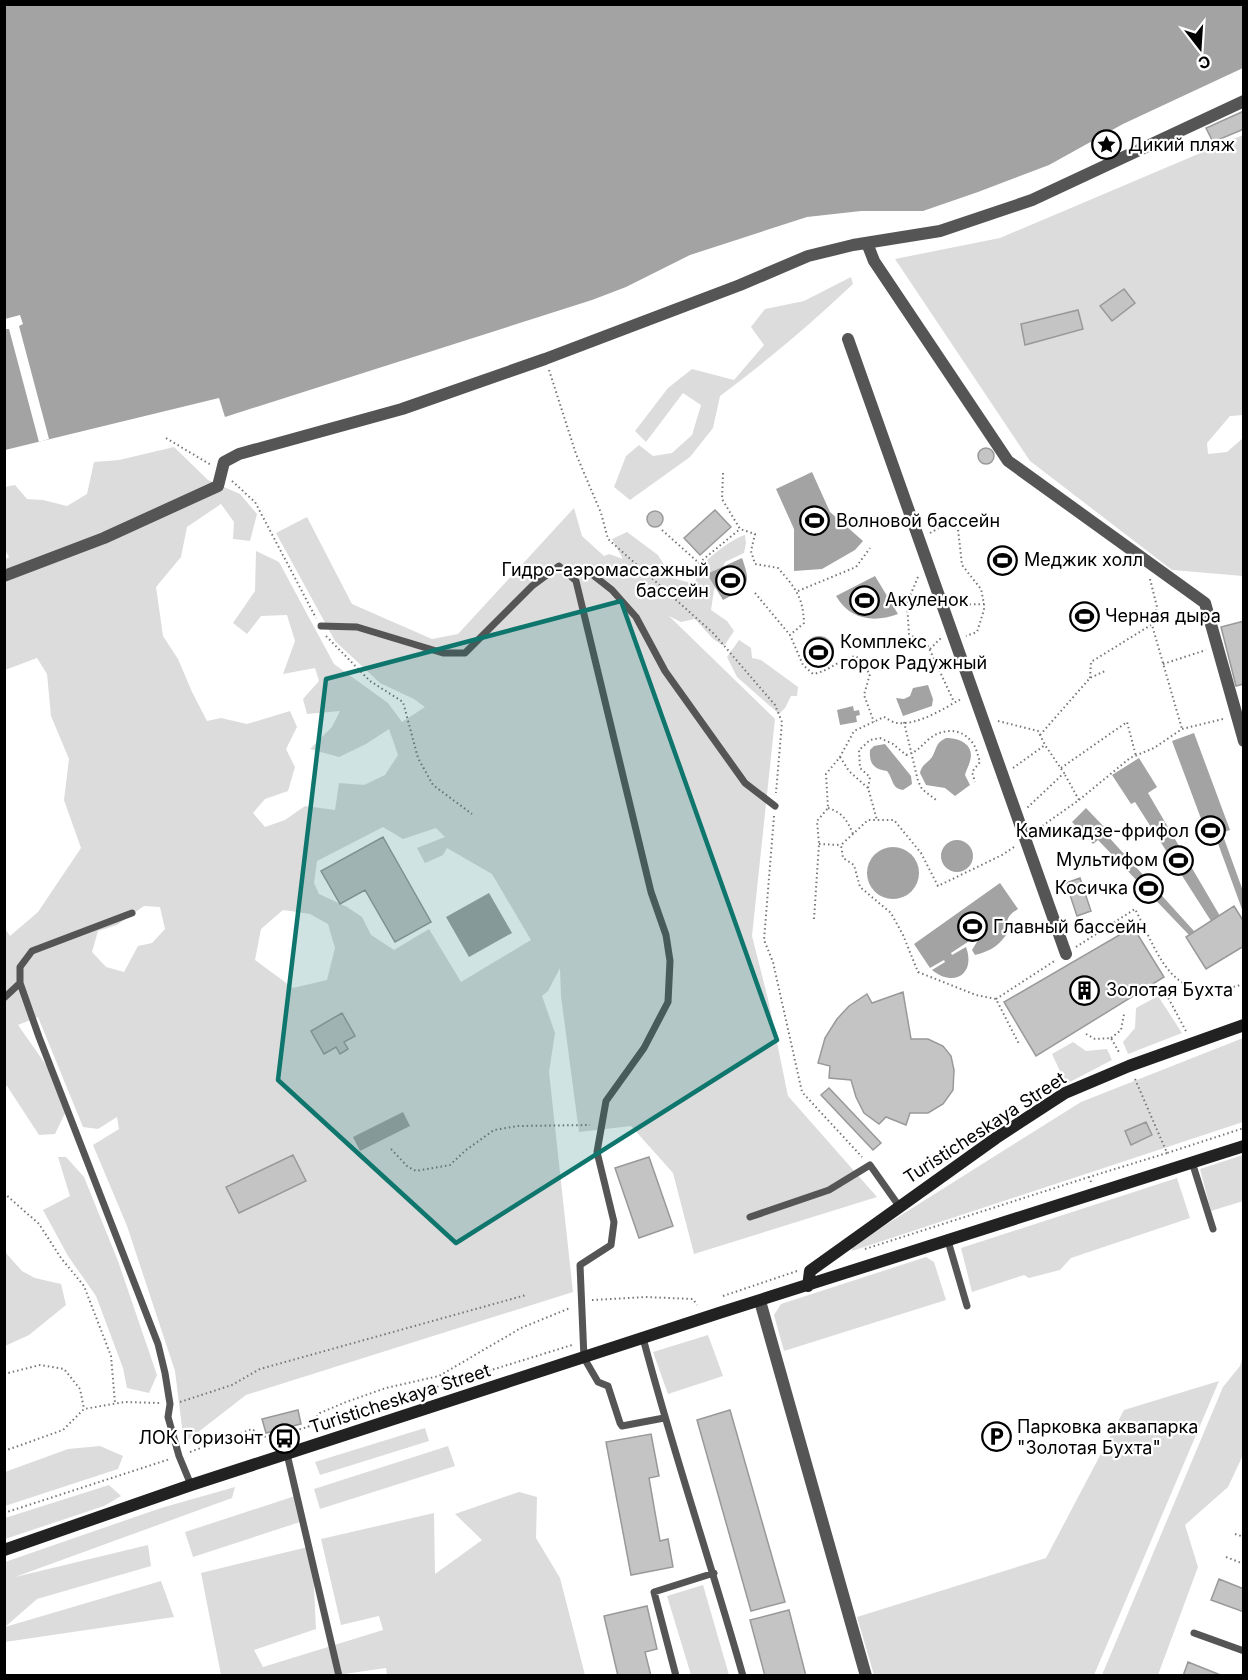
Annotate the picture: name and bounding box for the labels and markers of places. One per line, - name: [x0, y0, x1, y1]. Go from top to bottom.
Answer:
- place icon: Дикий пляж: [1091, 129, 1123, 161]
- place label: Дикий пляж: [1128, 134, 1235, 155]
- sports icon: Волновой бассейн: [799, 505, 831, 537]
- place label: Волновой бассейн: [836, 510, 1000, 531]
- sports icon: Меджик холл: [987, 544, 1019, 576]
- place label: Меджик холл: [1024, 549, 1143, 570]
- place label: Гидро-аэромассажный бассейн: [502, 559, 709, 601]
- sports icon: Гидро-аэромассажный бассейн: [714, 564, 746, 596]
- sports icon: Акуленок: [848, 584, 880, 616]
- place label: Акуленок: [885, 589, 969, 610]
- sports icon: Черная дыра: [1068, 600, 1100, 632]
- place label: Черная дыра: [1105, 605, 1221, 626]
- place label: Комплекс горок Радужный: [840, 631, 987, 673]
- sports icon: Комплекс горок Радужный: [803, 636, 835, 668]
- sports icon: Камикадзе-фрифол: [1194, 815, 1226, 847]
- place label: Камикадзе-фрифол: [1016, 820, 1189, 841]
- sports icon: Мультифом: [1163, 844, 1195, 876]
- place label: Мультифом: [1056, 849, 1158, 870]
- sports icon: Косичка: [1133, 872, 1165, 904]
- place label: Косичка: [1055, 877, 1128, 898]
- sports icon: Главный бассейн: [956, 911, 988, 943]
- place label: Главный бассейн: [993, 916, 1147, 937]
- building icon: Золотая Бухта: [1069, 974, 1101, 1006]
- place label: Золотая Бухта: [1106, 979, 1233, 1000]
- place label: Парковка аквапарка "Золотая Бухта": [1017, 1416, 1198, 1458]
- parking icon: Парковка аквапарка "Золотая Бухта": [980, 1421, 1012, 1453]
- bus stop icon: ЛОК Горизонт: [268, 1422, 300, 1454]
- place label: ЛОК Горизонт: [138, 1427, 264, 1448]

